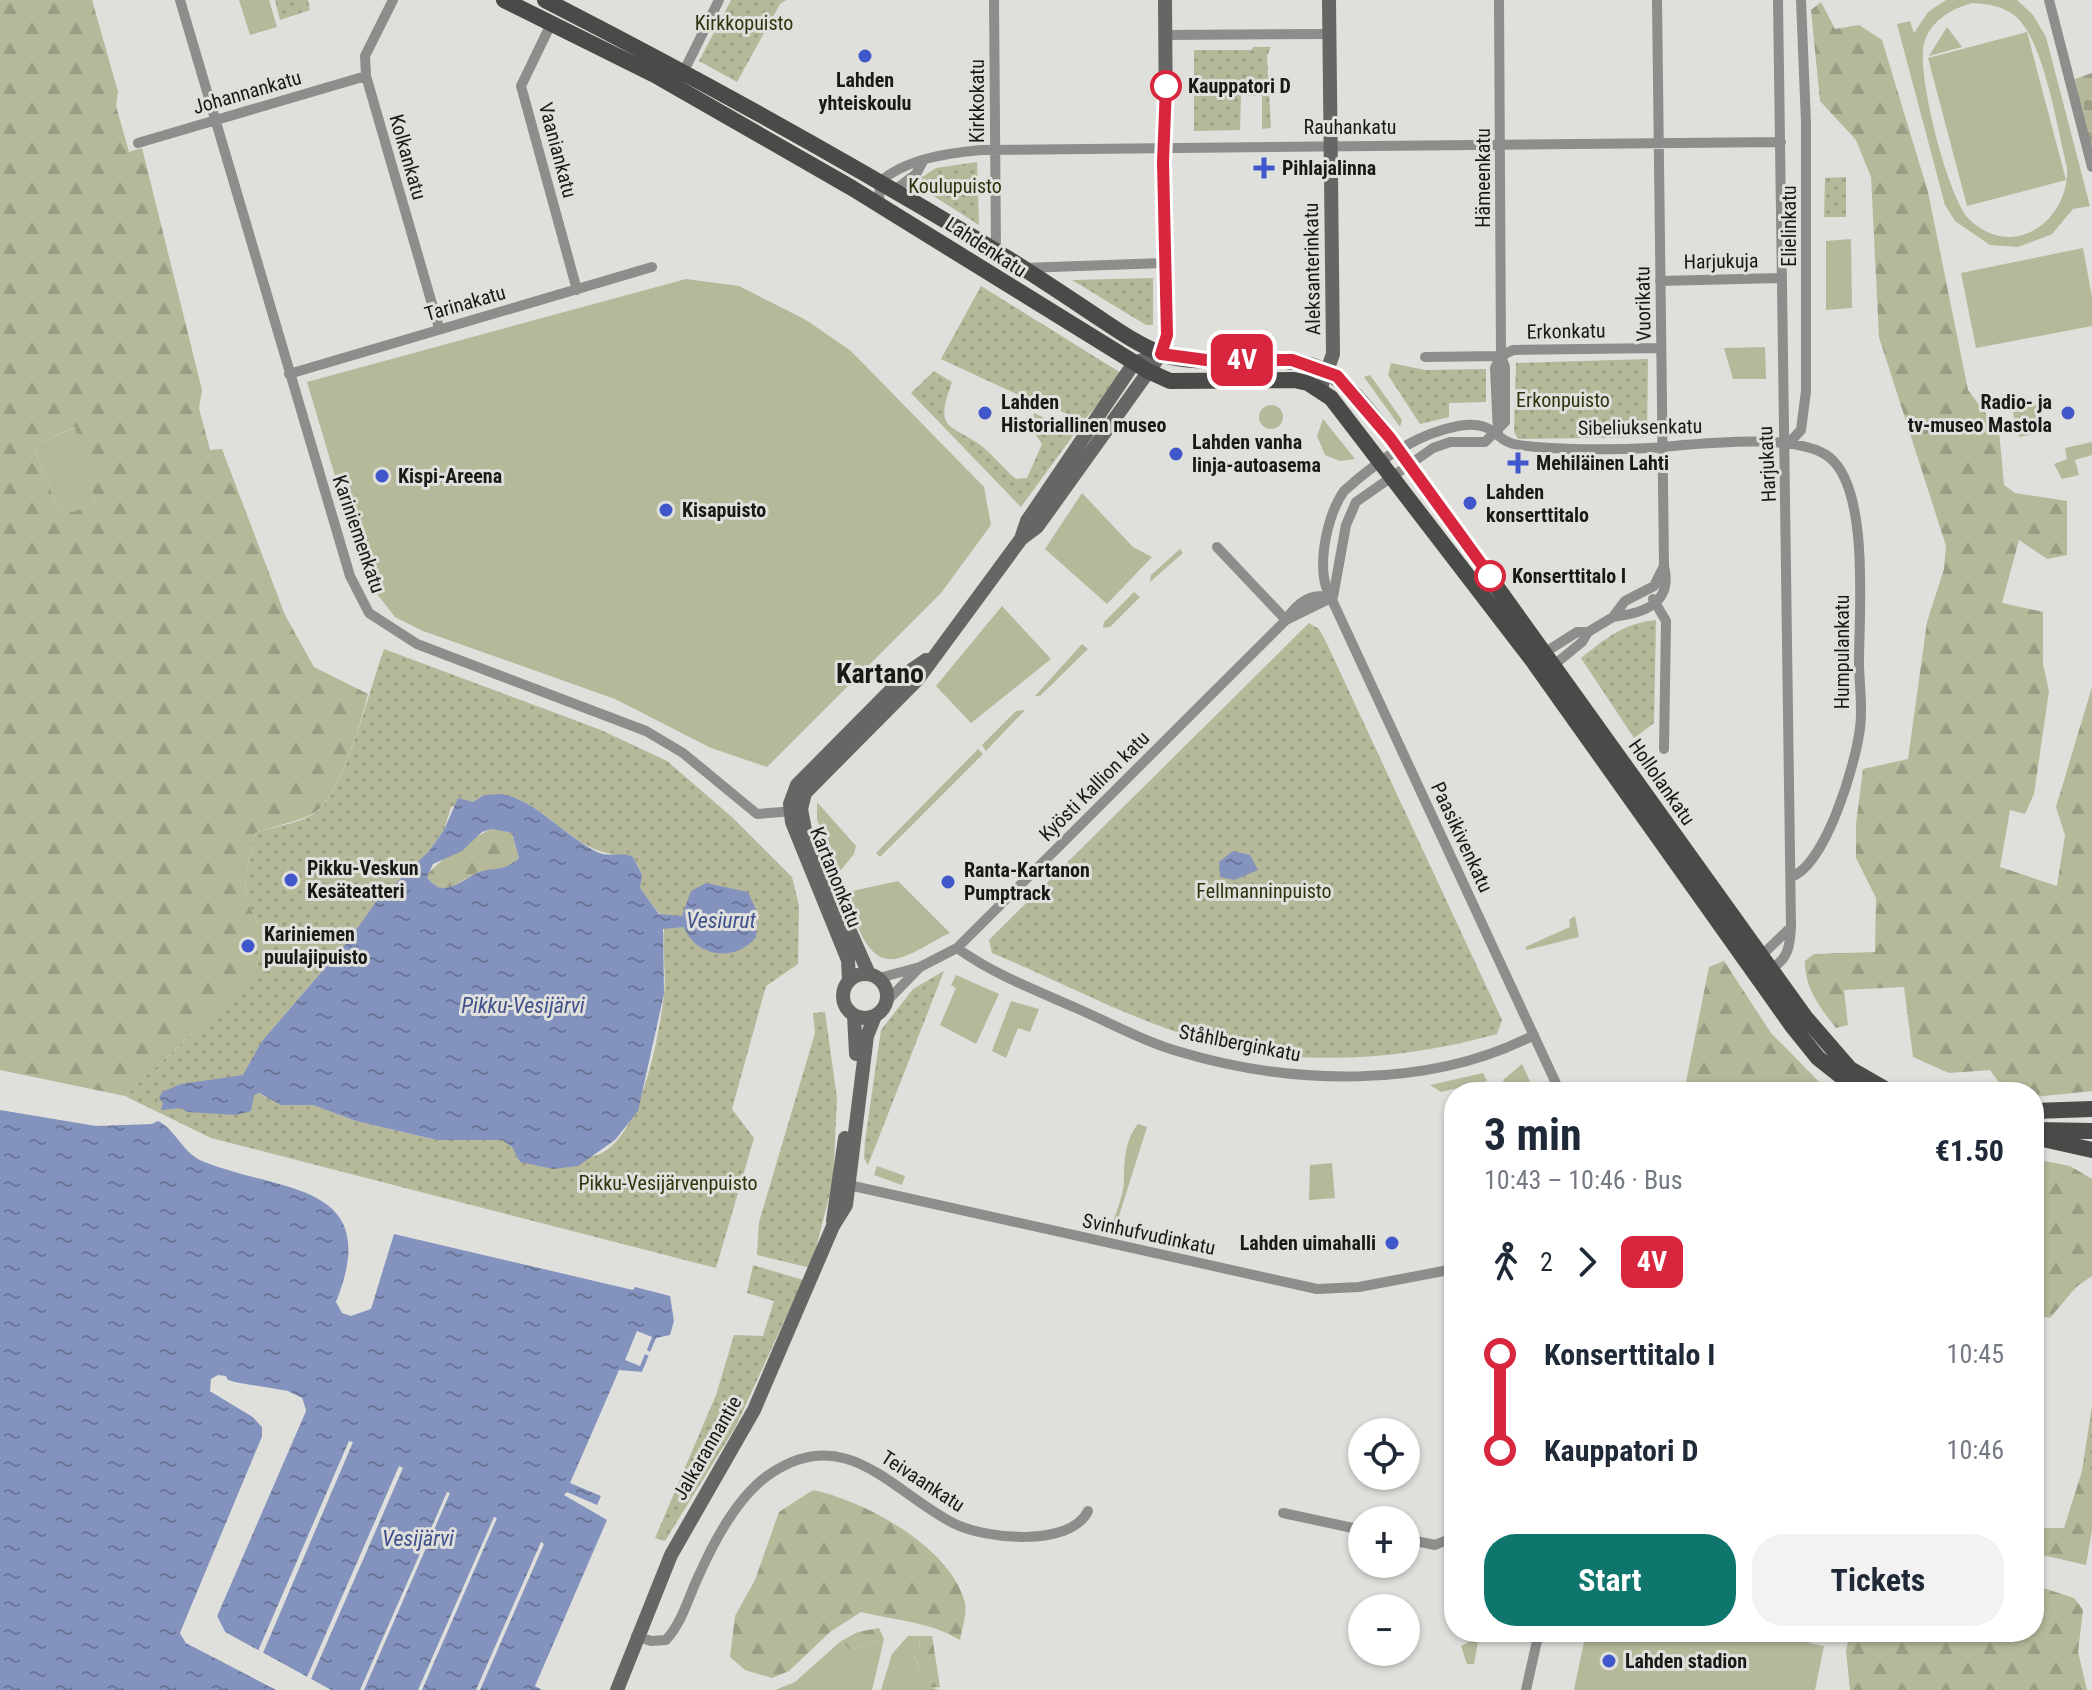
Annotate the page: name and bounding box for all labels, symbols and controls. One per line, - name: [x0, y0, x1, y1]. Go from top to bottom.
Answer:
- park label: Kirkkopuisto: [695, 11, 793, 35]
- marker: Lahden yhteiskoulu: [856, 47, 874, 65]
- street label: Kirkkokatu: [965, 59, 989, 143]
- street label: Johannankatu: [190, 65, 304, 119]
- place label: Lahden yhteiskoulu: [819, 68, 911, 115]
- marker: Kauppatori D: [1151, 71, 1181, 101]
- place label: Kauppatori D: [1188, 74, 1291, 98]
- street label: Vaaniankatu: [534, 100, 582, 200]
- street label: Kolkankatu: [384, 112, 432, 202]
- street label: Rauhankatu: [1304, 115, 1396, 139]
- street label: Hämeenkatu: [1471, 128, 1495, 228]
- place label: Pihlajalinna: [1282, 156, 1376, 180]
- marker: Pihlajalinna: [1253, 157, 1275, 179]
- park label: Koulupuisto: [908, 174, 1002, 198]
- street label: Elielinkatu: [1777, 185, 1801, 267]
- street label: Aleksanterinkatu: [1299, 202, 1325, 336]
- street label: Lahdenkatu: [941, 212, 1031, 282]
- street label: Harjukuja: [1683, 248, 1759, 274]
- street label: Vuorikatu: [1630, 266, 1656, 342]
- street label: Tarinakatu: [422, 280, 508, 326]
- street label: Erkonkatu: [1526, 318, 1606, 344]
- line badge: 4V: [1206, 334, 1278, 386]
- text: 4V: [1227, 343, 1257, 376]
- park label: Erkonpuisto: [1516, 388, 1610, 412]
- place label: Lahden Historiallinen museo: [1001, 390, 1167, 437]
- place label: Radio- ja tv-museo Mastola: [1908, 390, 2052, 437]
- marker: Lahden Historiallinen museo: [976, 404, 994, 422]
- marker: Radio- ja tv-museo Mastola: [2059, 404, 2077, 422]
- street label: Sibeliuksenkatu: [1578, 414, 1702, 440]
- street label: Harjukatu: [1753, 425, 1781, 503]
- place label: Lahden vanha linja-autoasema: [1192, 430, 1321, 477]
- marker: Lahden vanha linja-autoasema: [1167, 445, 1185, 463]
- place label: Mehiläinen Lahti: [1536, 451, 1669, 475]
- marker: Mehiläinen Lahti: [1507, 452, 1529, 474]
- place label: Kispi-Areena: [398, 464, 502, 488]
- marker: Kispi-Areena: [373, 467, 391, 485]
- street label: Kariniemenkatu: [328, 472, 390, 596]
- place label: Lahden konserttitalo: [1486, 480, 1589, 527]
- marker: Lahden konserttitalo: [1461, 494, 1479, 512]
- place label: Kisapuisto: [682, 498, 766, 522]
- marker: Kisapuisto: [657, 501, 675, 519]
- marker: Konserttitalo I: [1475, 561, 1505, 591]
- place label: Konserttitalo I: [1512, 564, 1626, 588]
- street label: Humpulankatu: [1830, 595, 1854, 709]
- district label: Kartano: [836, 657, 924, 690]
- street label: Kyösti Kallion katu: [1034, 726, 1154, 846]
- street label: Hollolankatu: [1624, 734, 1700, 830]
- street label: Paasikivenkatu: [1426, 778, 1498, 896]
- street label: Kartanonkatu: [805, 823, 867, 931]
- place label: Pikku-Veskun Kesäteatteri: [307, 856, 419, 903]
- place label: Ranta-Kartanon Pumptrack: [964, 858, 1090, 905]
- marker: Pikku-Veskun Kesäteatteri: [282, 871, 300, 889]
- marker: Ranta-Kartanon Pumptrack: [939, 873, 957, 891]
- park label: Fellmanninpuisto: [1196, 879, 1332, 903]
- water label: Vesiurut: [686, 908, 756, 933]
- place label: Kariniemen puulajipuisto: [264, 922, 368, 969]
- marker: Kariniemen puulajipuisto: [239, 937, 257, 955]
- water label: Pikku-Vesijärvi: [461, 993, 585, 1018]
- street label: Ståhlberginkatu: [1177, 1019, 1303, 1067]
- text: 3 min: [1484, 1109, 1582, 1161]
- text: €1.50: [1935, 1133, 2004, 1168]
- text: 10:43 – 10:46 · Bus: [1484, 1165, 1683, 1195]
- park label: Pikku-Vesijärvenpuisto: [578, 1171, 758, 1195]
- street label: Svinhufvudinkatu: [1080, 1208, 1218, 1260]
- place label: Lahden uimahalli: [1240, 1231, 1376, 1255]
- marker: Lahden uimahalli: [1383, 1234, 1401, 1252]
- icon: walk: [1484, 1240, 1528, 1284]
- icon: forward: [1565, 1240, 1609, 1284]
- text: 4V: [1637, 1245, 1667, 1278]
- text: 2: [1540, 1247, 1553, 1277]
- text: Konserttitalo I: [1544, 1337, 1715, 1372]
- text: 10:45: [1947, 1339, 2004, 1369]
- street label: Jalkarannantie: [668, 1392, 746, 1504]
- map controls: [1348, 1418, 1420, 1666]
- button: locate: [1348, 1418, 1420, 1490]
- text: Kauppatori D: [1544, 1433, 1698, 1468]
- text: 10:46: [1947, 1435, 2004, 1465]
- street label: Teivaankatu: [877, 1445, 969, 1517]
- button: +: [1348, 1506, 1420, 1578]
- water label: Vesijärvi: [382, 1526, 454, 1551]
- button: Start: [1484, 1534, 1736, 1626]
- button: Tickets: [1752, 1534, 2004, 1626]
- button: −: [1348, 1594, 1420, 1666]
- place label: Lahden stadion: [1625, 1649, 1747, 1673]
- marker: Lahden stadion: [1600, 1652, 1618, 1670]

